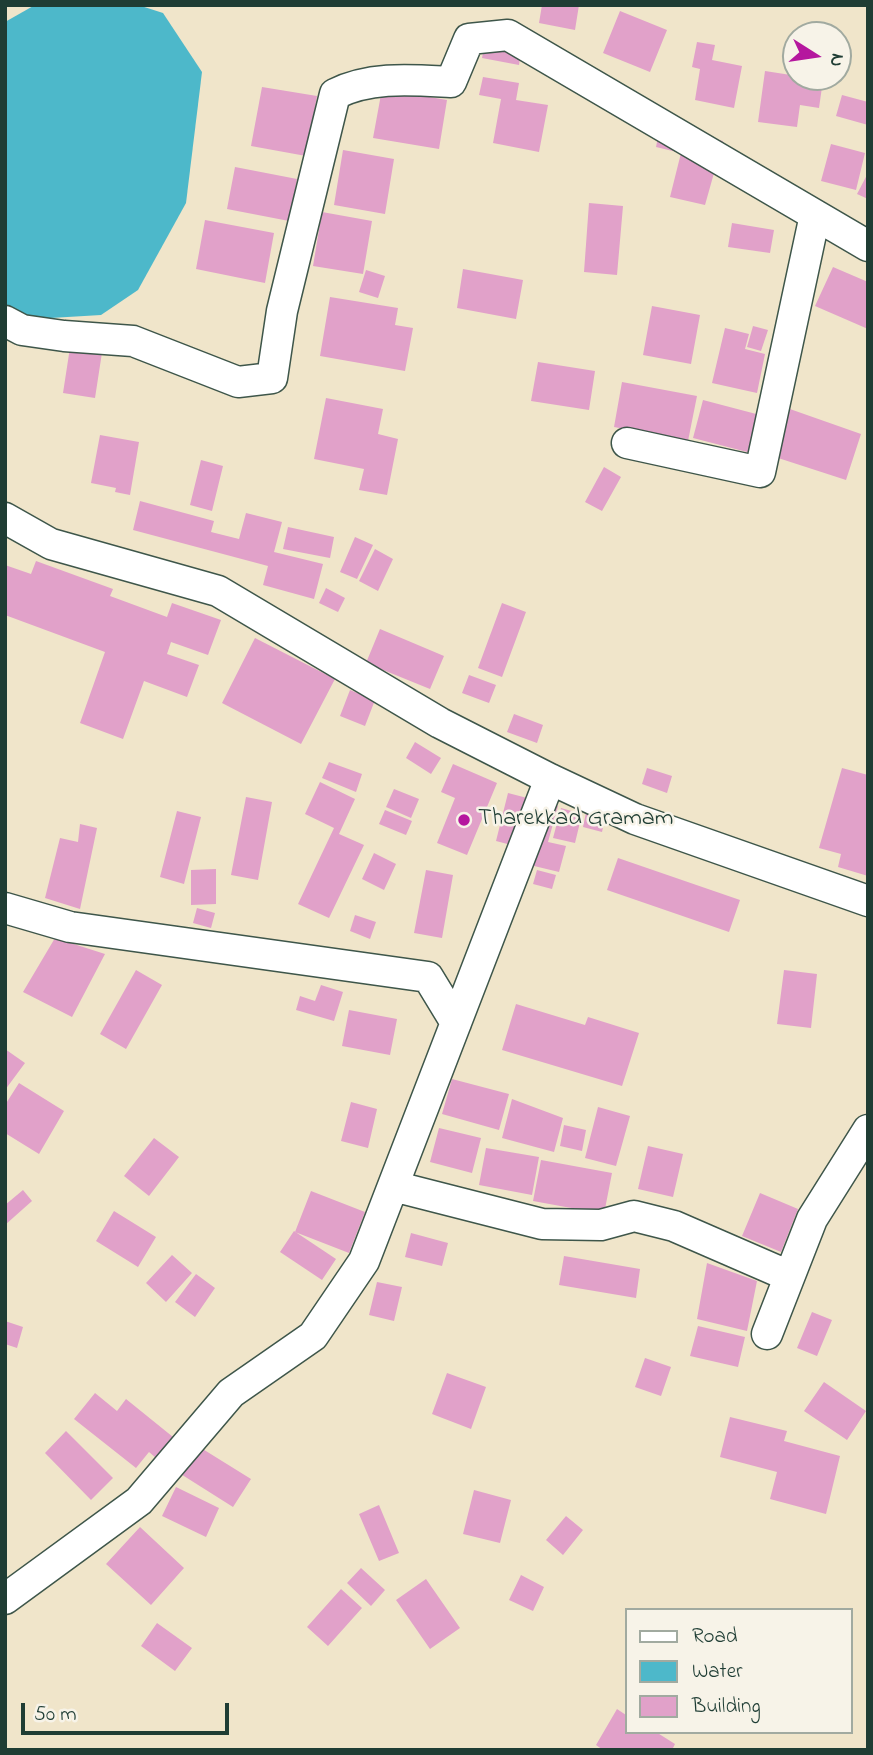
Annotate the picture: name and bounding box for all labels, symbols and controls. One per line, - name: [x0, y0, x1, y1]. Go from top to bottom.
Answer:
- north arrow: [782, 21, 852, 91]
- text: N: [822, 51, 851, 69]
- place label: Tharekkad Gramam: [478, 806, 673, 834]
- marker: Tharekkad Gramam: [456, 812, 472, 828]
- legend: [624, 1608, 852, 1734]
- text: Road: [692, 1622, 738, 1652]
- text: Water: [692, 1657, 743, 1687]
- scale bar: [24, 1688, 233, 1732]
- text: Building: [692, 1692, 761, 1722]
- text: 50 m: [34, 1700, 77, 1730]

